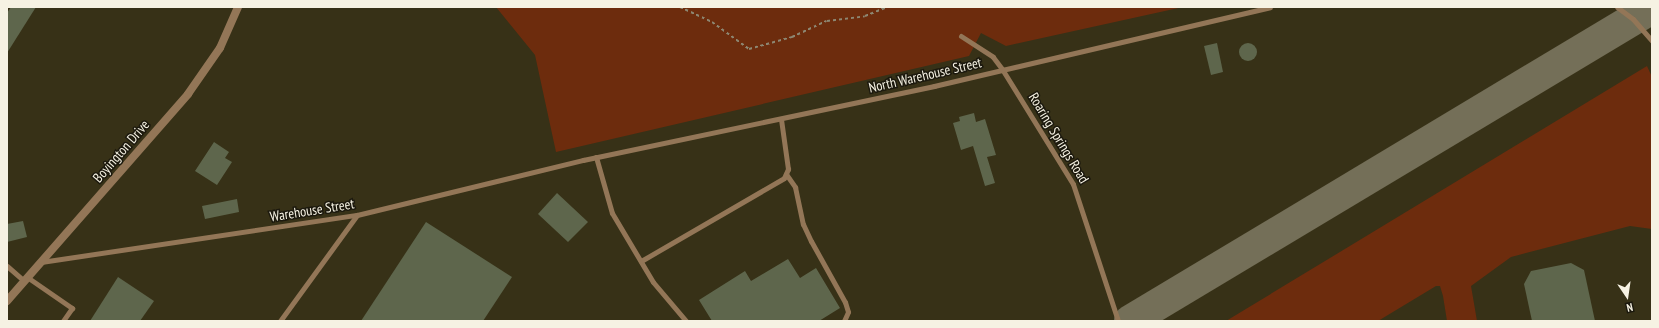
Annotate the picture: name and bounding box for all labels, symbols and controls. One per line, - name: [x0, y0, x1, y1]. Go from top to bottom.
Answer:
- street label: North Warehouse Street: [867, 54, 983, 96]
- street label: Roaring Springs Road: [1025, 90, 1093, 186]
- street label: Boyington Drive: [89, 116, 153, 186]
- street label: Warehouse Street: [269, 195, 355, 225]
- north arrow: [1607, 276, 1647, 316]
- text: N: [1625, 300, 1634, 315]

